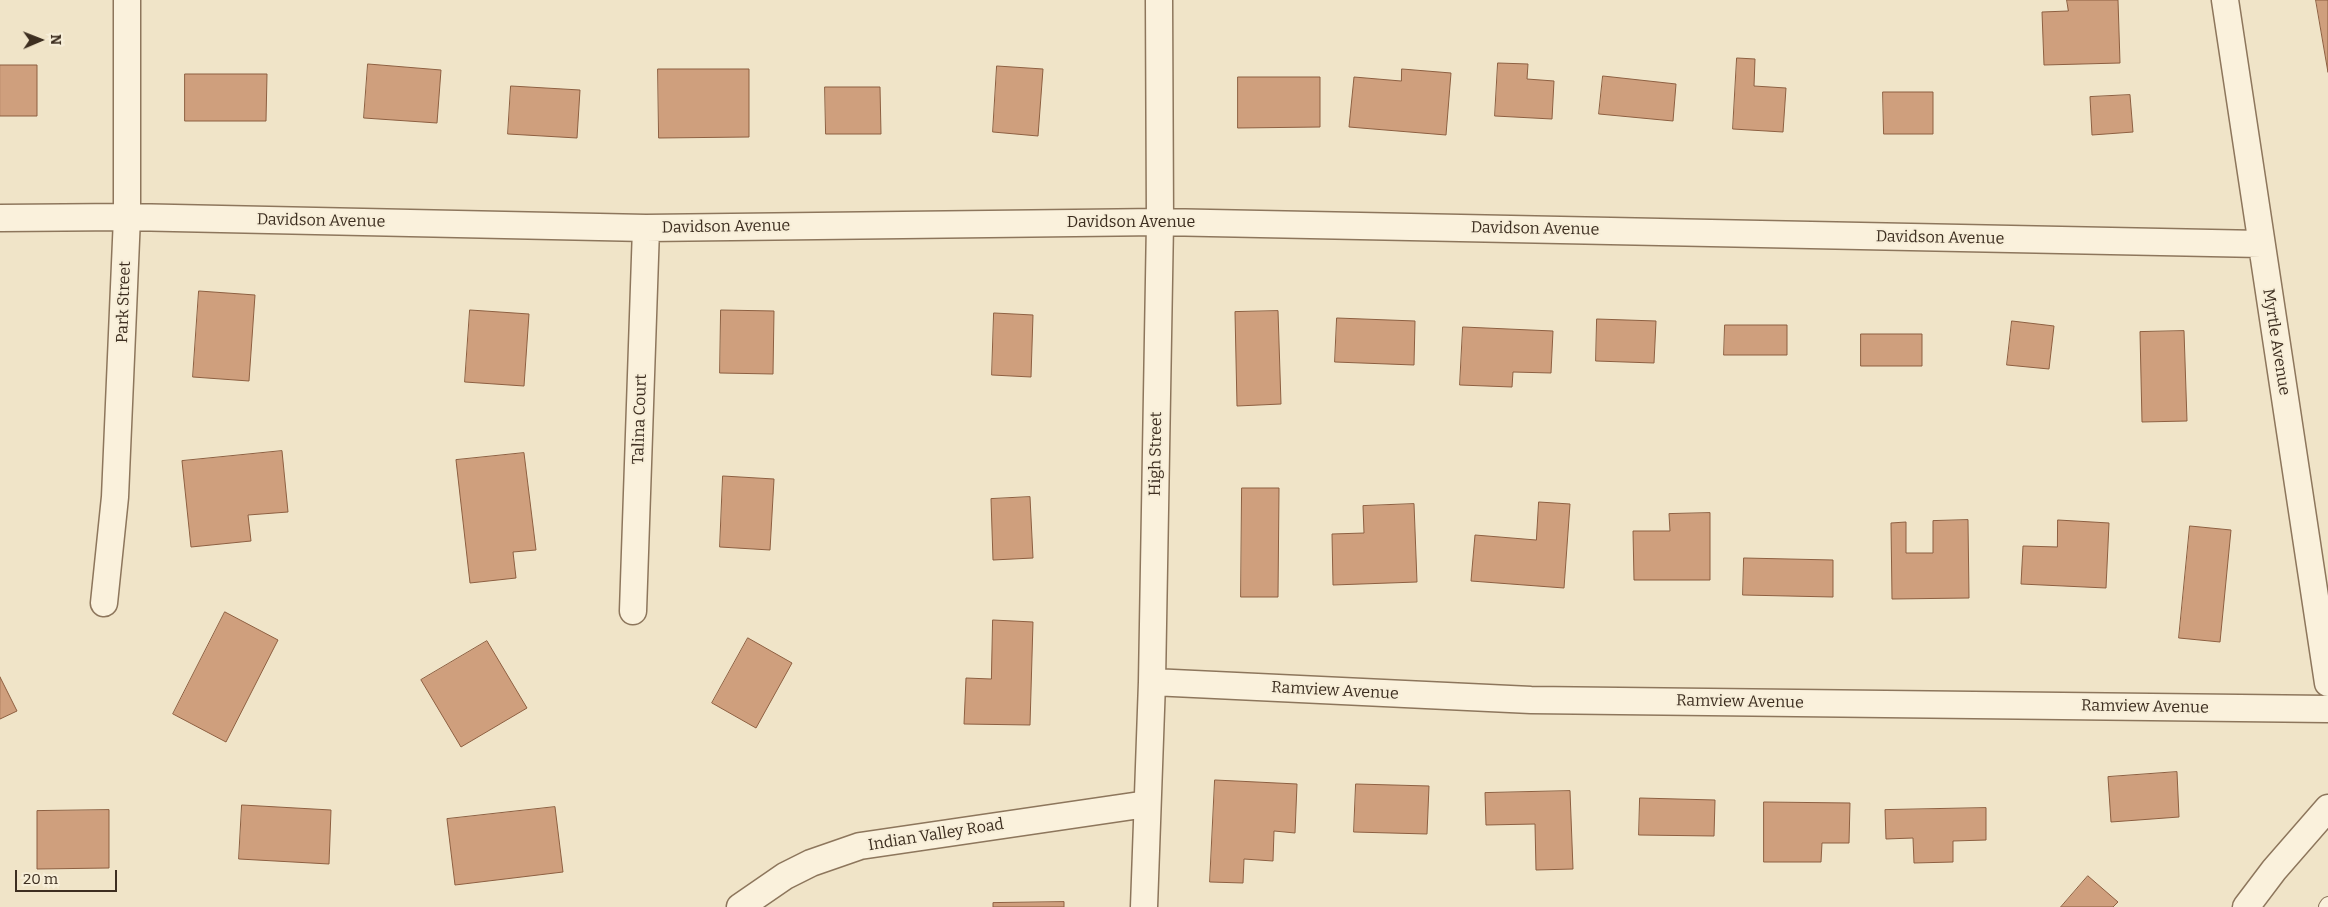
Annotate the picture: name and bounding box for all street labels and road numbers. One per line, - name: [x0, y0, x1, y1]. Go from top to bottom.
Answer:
- street label: Davidson Avenue: [257, 210, 385, 232]
- street label: Davidson Avenue: [1067, 213, 1195, 233]
- street label: Davidson Avenue: [662, 216, 790, 238]
- street label: Davidson Avenue: [1471, 218, 1599, 240]
- street label: Davidson Avenue: [1876, 227, 2004, 249]
- street label: Park Street: [113, 261, 135, 343]
- street label: Myrtle Avenue: [2258, 287, 2294, 397]
- street label: Talina Court: [629, 373, 651, 465]
- street label: High Street: [1146, 412, 1166, 496]
- street label: Ramview Avenue: [1271, 678, 1399, 704]
- street label: Ramview Avenue: [1676, 691, 1804, 713]
- street label: Ramview Avenue: [2081, 696, 2209, 718]
- street label: Indian Valley Road: [867, 815, 1005, 855]

